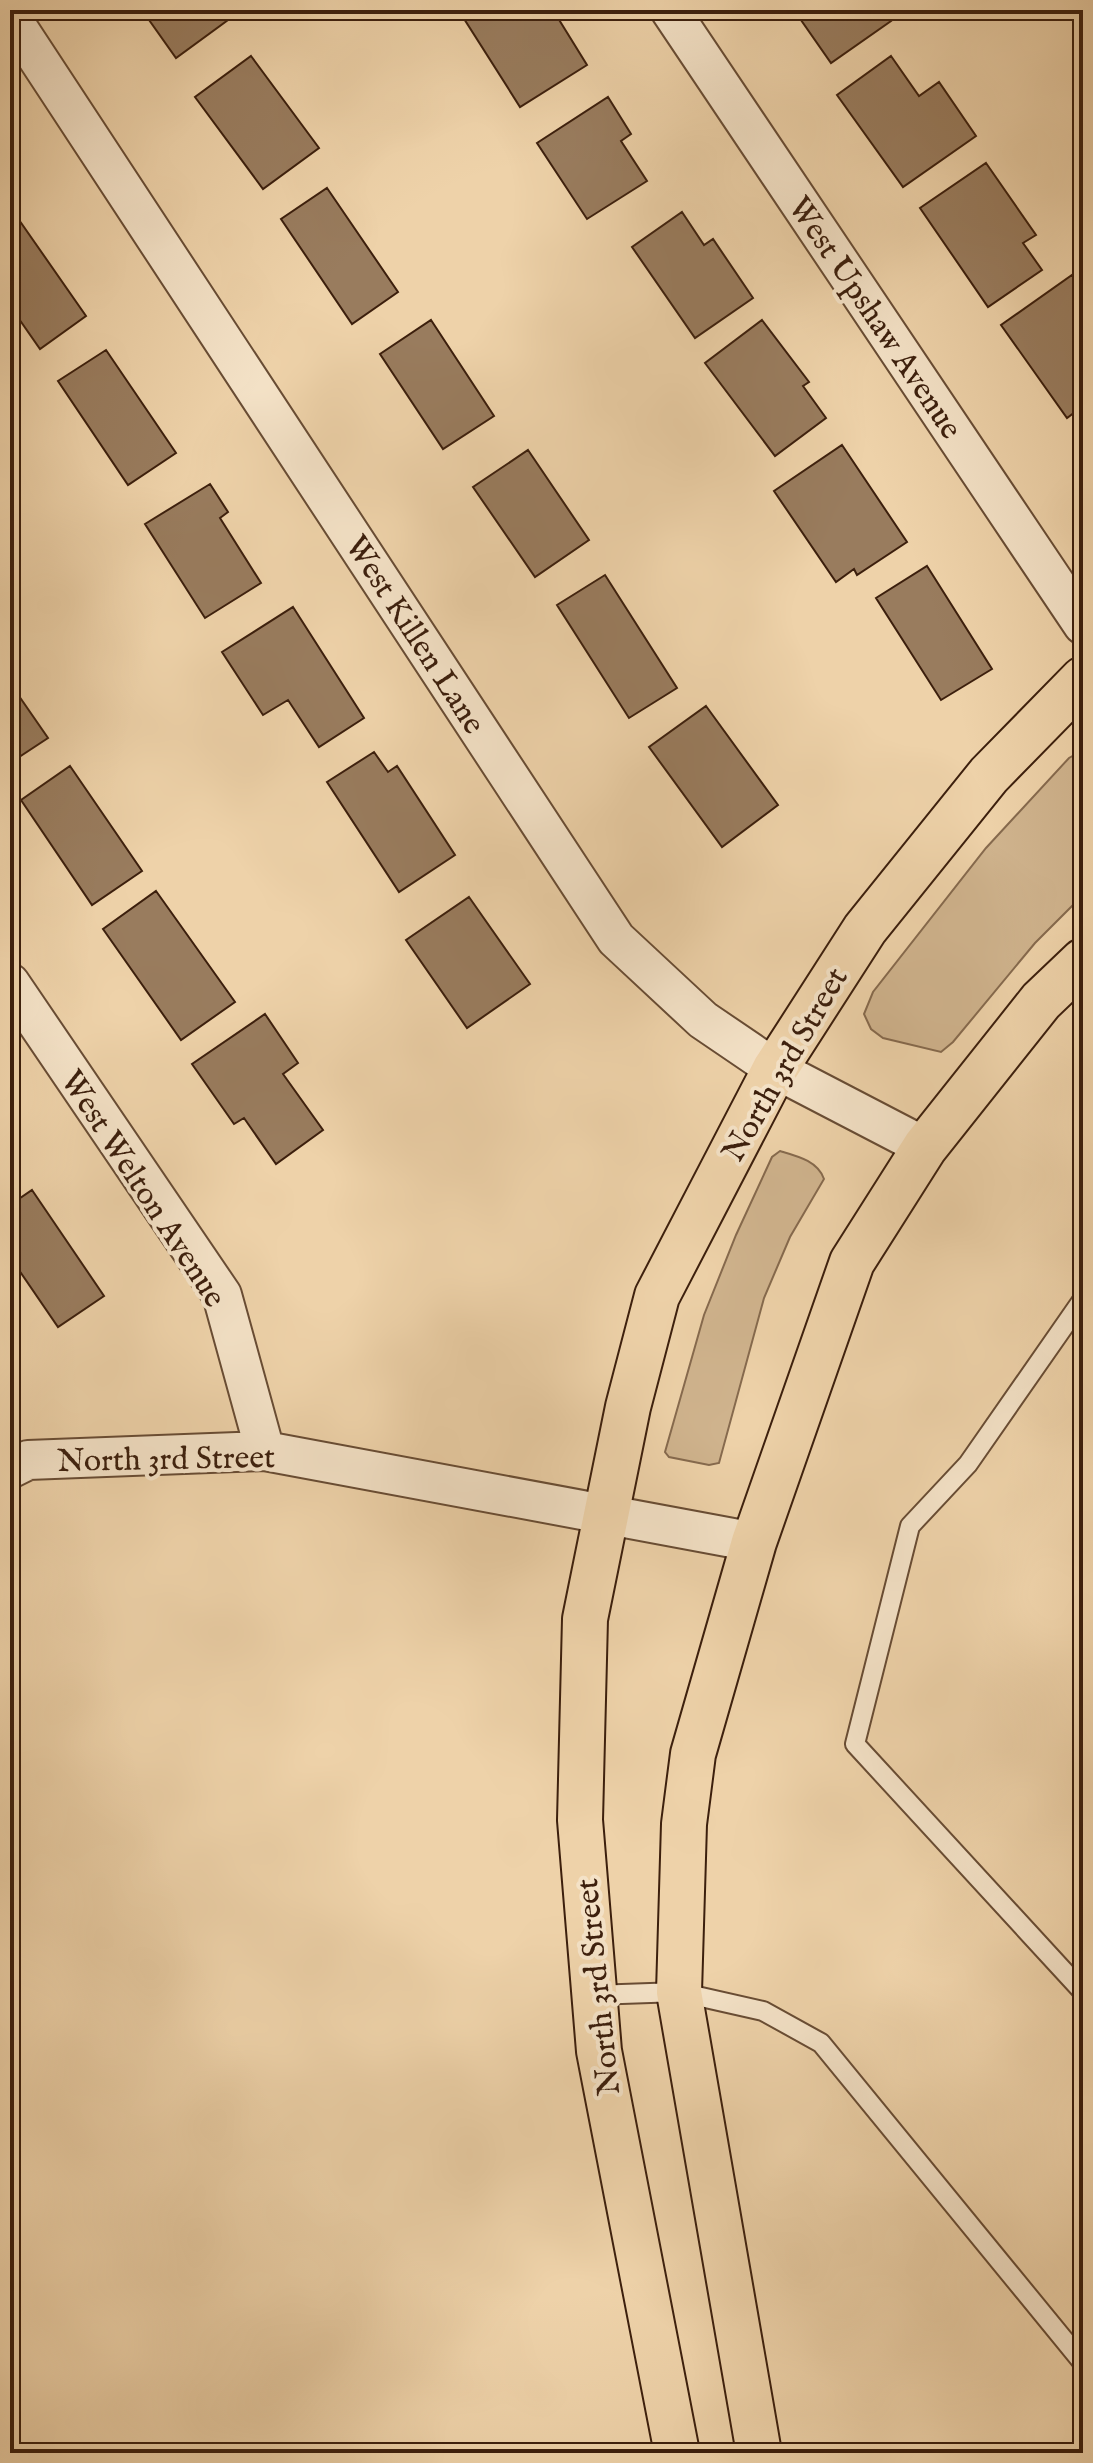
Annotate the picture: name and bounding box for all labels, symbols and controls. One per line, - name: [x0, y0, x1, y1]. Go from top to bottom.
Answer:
- street label: West Upshaw Avenue: [778, 189, 970, 448]
- street label: West Killen Lane: [334, 528, 493, 743]
- street label: North 3rd Street: [714, 961, 858, 1170]
- street label: West Welton Avenue: [50, 1063, 234, 1316]
- street label: North 3rd Street: [57, 1438, 275, 1483]
- street label: North 3rd Street: [568, 1876, 631, 2097]

